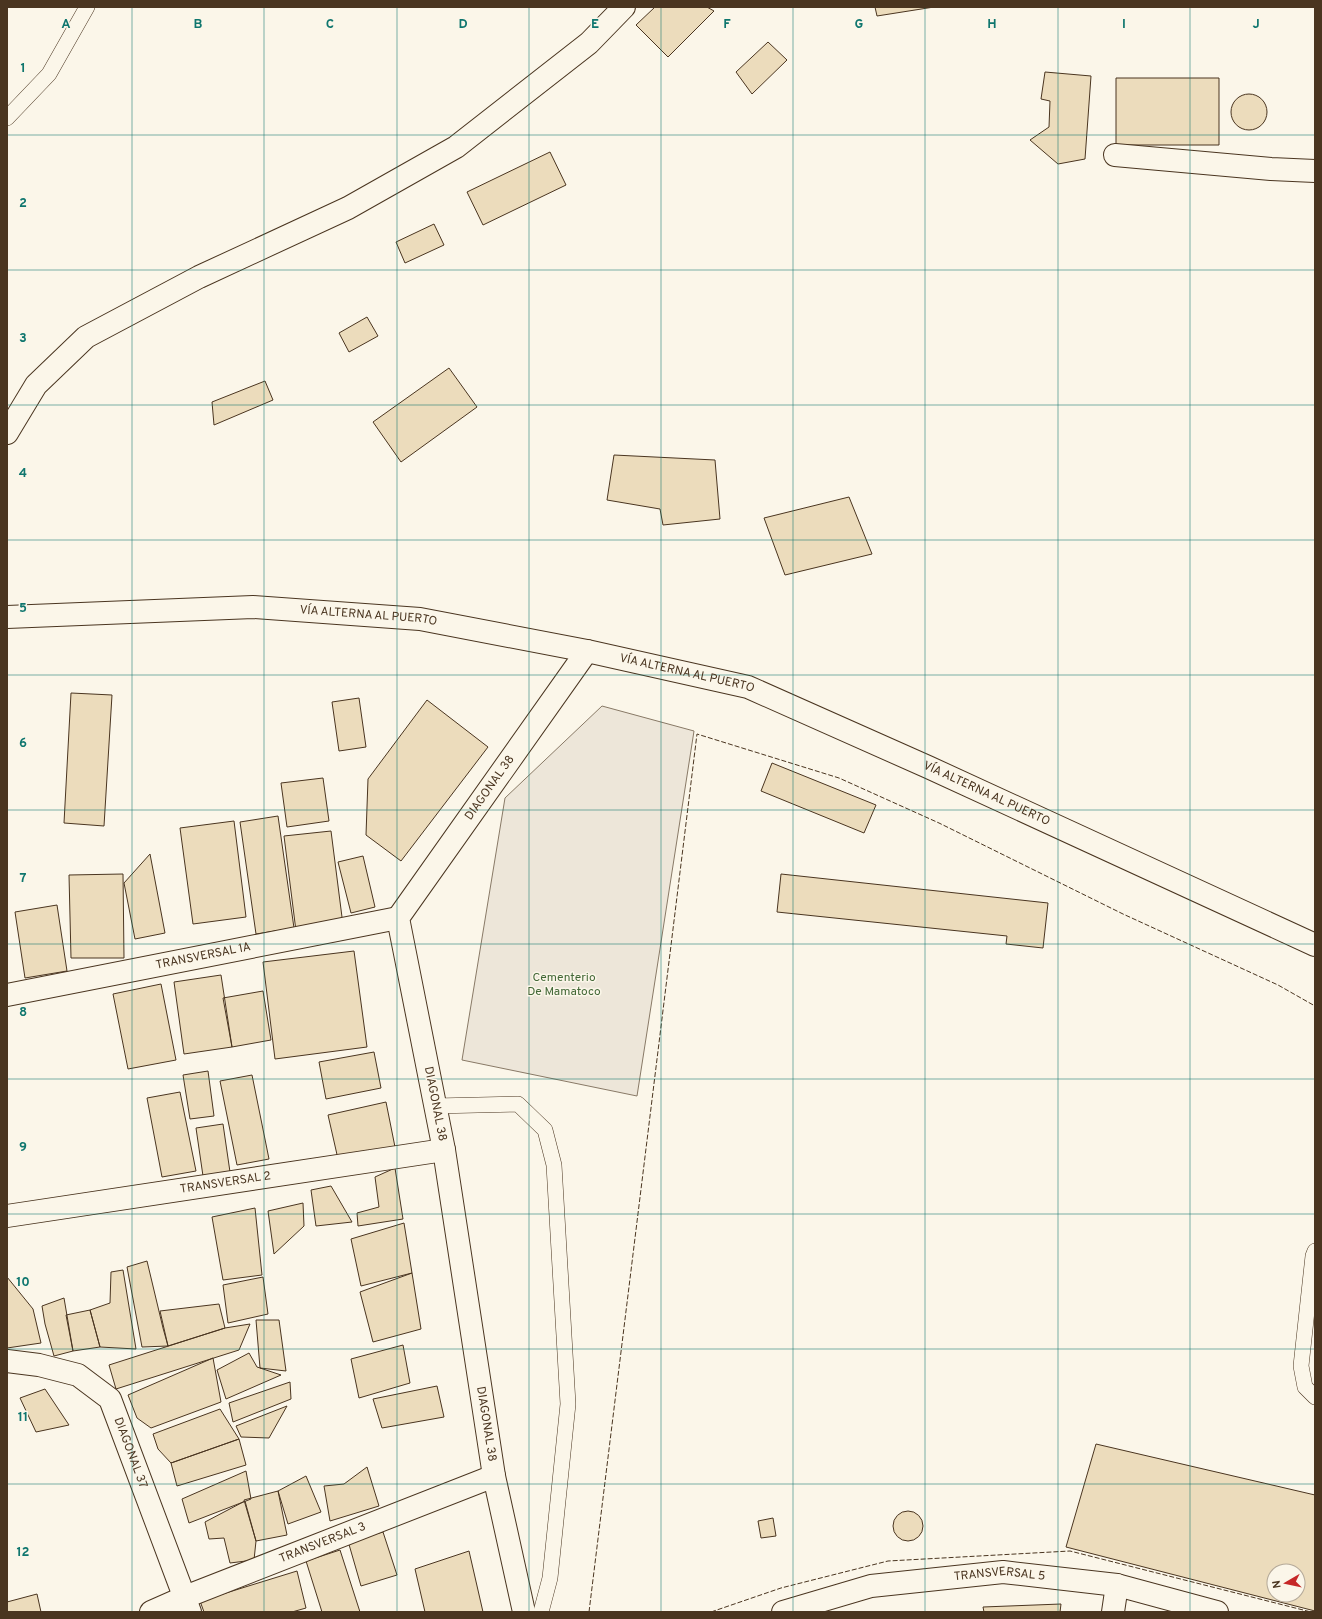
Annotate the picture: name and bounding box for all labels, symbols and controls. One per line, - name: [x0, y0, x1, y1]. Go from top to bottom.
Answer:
- text: A: [61, 17, 71, 33]
- text: B: [194, 17, 203, 33]
- text: C: [326, 17, 334, 33]
- text: D: [458, 17, 468, 33]
- text: E: [591, 17, 599, 33]
- text: F: [723, 17, 731, 33]
- text: G: [855, 17, 864, 33]
- text: H: [987, 17, 997, 33]
- text: I: [1122, 17, 1126, 33]
- text: J: [1252, 17, 1260, 33]
- text: 1: [20, 61, 26, 77]
- text: 2: [19, 196, 27, 212]
- text: 3: [19, 331, 27, 347]
- text: 4: [19, 466, 27, 482]
- text: 5: [19, 601, 27, 617]
- street label: VÍA ALTERNA AL PUERTO: [299, 602, 439, 630]
- street label: VÍA ALTERNA AL PUERTO: [618, 650, 757, 697]
- text: 6: [19, 736, 27, 752]
- street label: DIAGONAL 38: [462, 752, 519, 824]
- street label: VÍA ALTERNA AL PUERTO: [921, 758, 1052, 830]
- text: 7: [20, 871, 27, 887]
- street label: TRANSVERSAL 1A: [154, 939, 252, 974]
- park label: Cementerio De Mamatoco: [527, 970, 601, 1000]
- text: 8: [19, 1005, 27, 1021]
- street label: DIAGONAL 38: [420, 1065, 450, 1143]
- text: 9: [19, 1140, 27, 1156]
- street label: TRANSVERSAL 2: [179, 1168, 272, 1198]
- text: 10: [16, 1275, 30, 1291]
- street label: DIAGONAL 38: [472, 1385, 500, 1463]
- text: 11: [18, 1410, 28, 1426]
- street label: DIAGONAL 37: [110, 1415, 151, 1491]
- street label: TRANSVERSAL 3: [277, 1519, 368, 1567]
- text: 12: [16, 1545, 30, 1561]
- north arrow: [1266, 1563, 1306, 1603]
- street label: TRANSVERSAL 5: [953, 1564, 1046, 1585]
- text: N: [1270, 1579, 1285, 1589]

